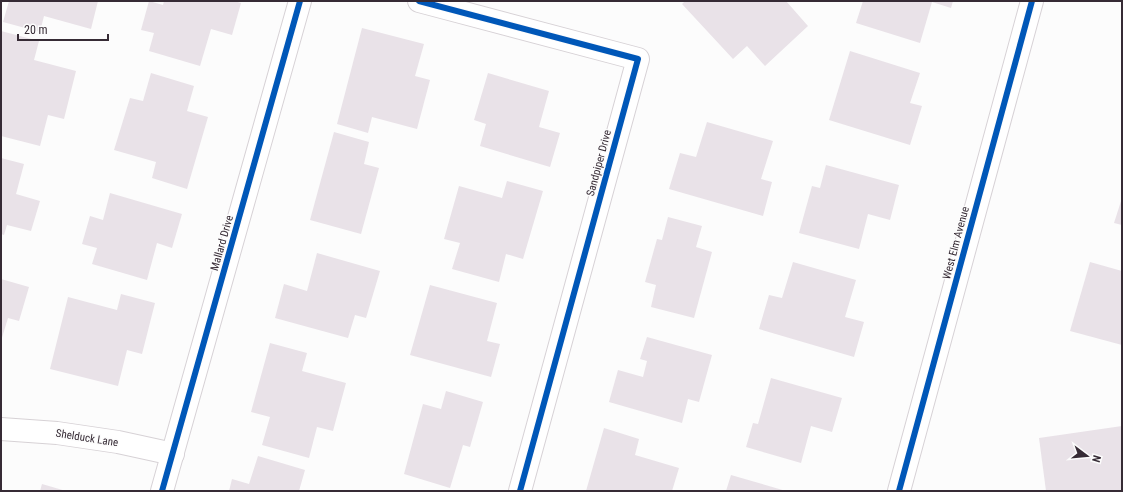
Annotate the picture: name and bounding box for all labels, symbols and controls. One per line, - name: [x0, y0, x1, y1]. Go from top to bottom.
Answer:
- scale bar: [18, 16, 108, 42]
- text: 20 m: [24, 23, 48, 37]
- street label: Sandpiper Drive: [584, 128, 614, 198]
- street label: West Elm Avenue: [940, 205, 972, 281]
- street label: Mallard Drive: [208, 214, 236, 272]
- street label: Shelduck Lane: [55, 427, 119, 449]
- north arrow: [1067, 436, 1107, 476]
- text: N: [1089, 454, 1103, 464]

